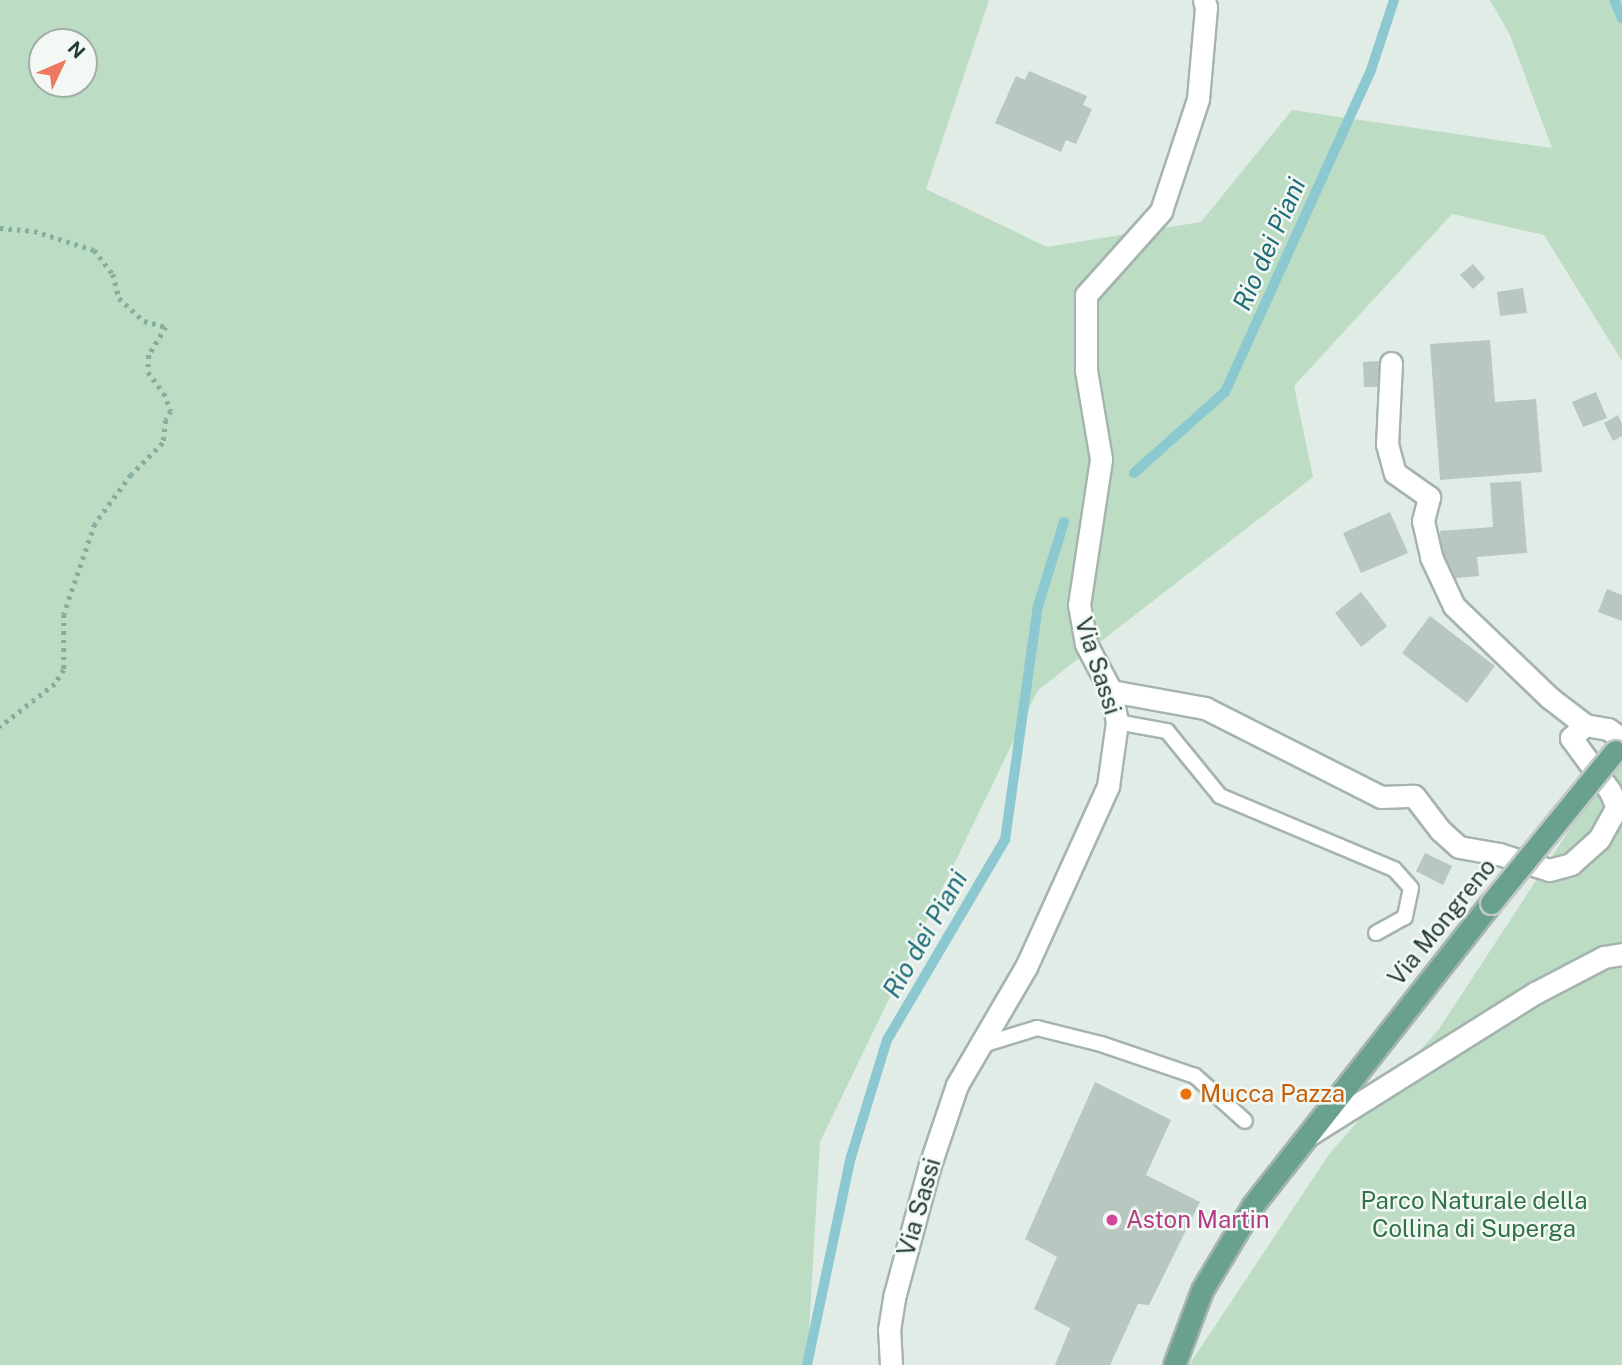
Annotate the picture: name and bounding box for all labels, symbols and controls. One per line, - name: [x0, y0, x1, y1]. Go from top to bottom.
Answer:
- north arrow: [28, 28, 98, 98]
- text: N: [64, 37, 90, 63]
- water label: Rio dei Piani: [1226, 173, 1312, 315]
- street label: Via Sassi: [1069, 614, 1127, 718]
- street label: Via Mongreno: [1382, 853, 1502, 991]
- water label: Rio dei Piani: [876, 864, 974, 1004]
- place label: Mucca Pazza: [1200, 1080, 1345, 1108]
- marker: Mucca Pazza: [1178, 1086, 1194, 1102]
- street label: Via Sassi: [891, 1155, 947, 1259]
- park label: Parco Naturale della Collina di Superga: [1360, 1187, 1588, 1243]
- place label: Aston Martin: [1126, 1206, 1270, 1234]
- marker: Aston Martin: [1104, 1212, 1120, 1228]

